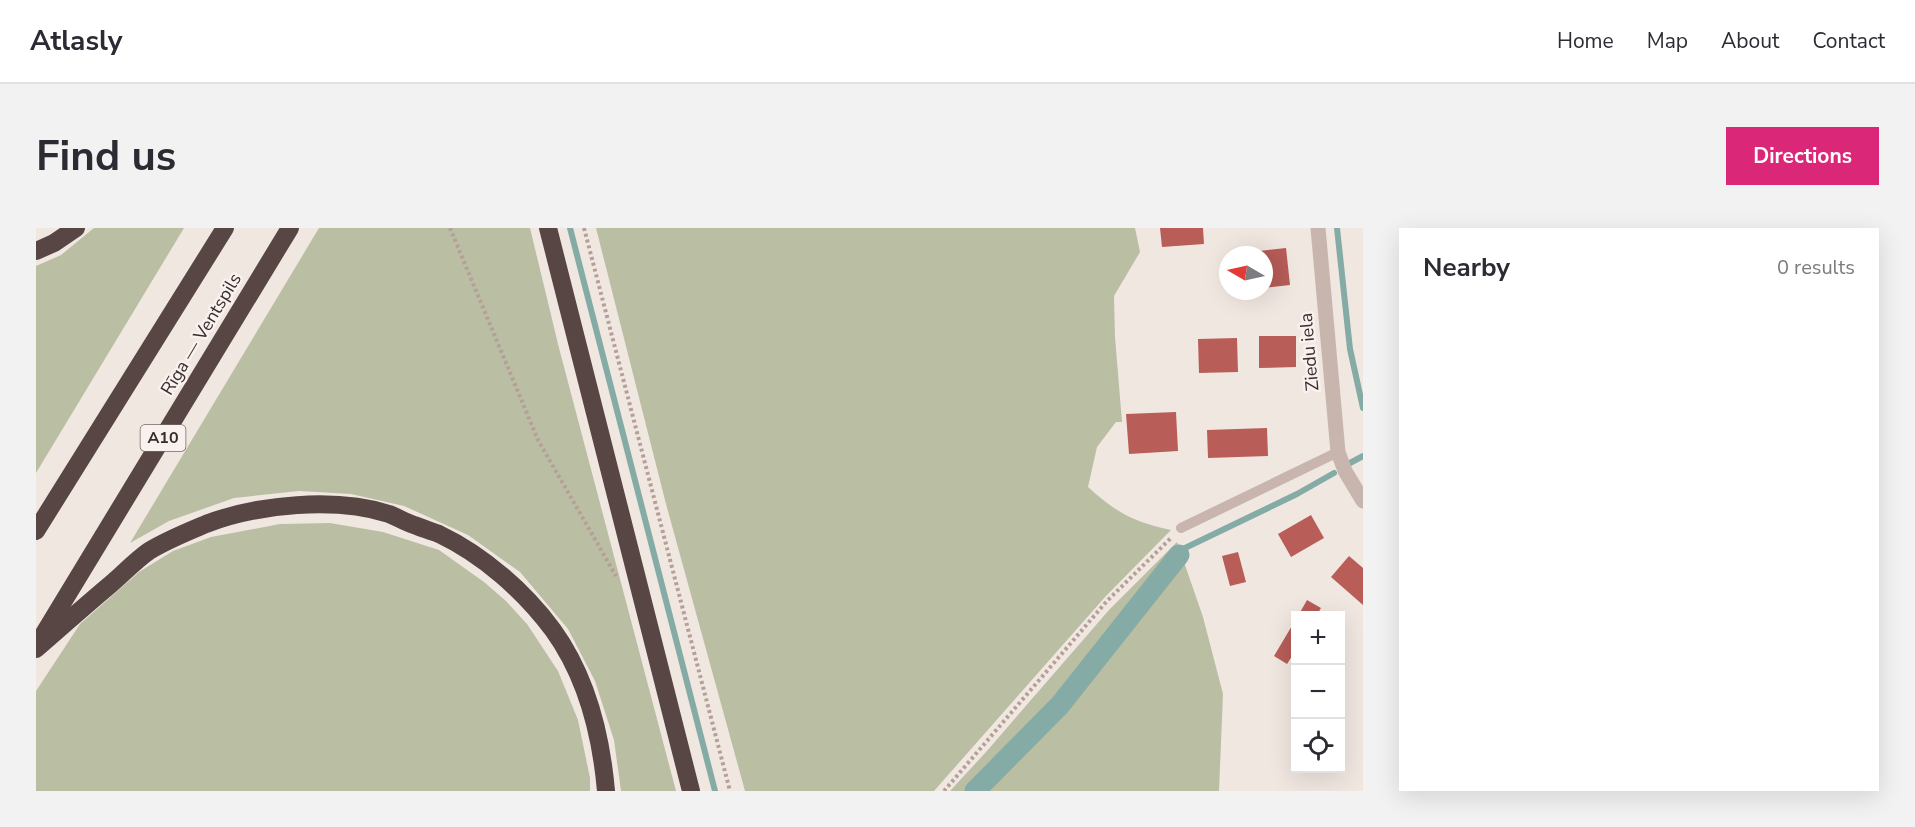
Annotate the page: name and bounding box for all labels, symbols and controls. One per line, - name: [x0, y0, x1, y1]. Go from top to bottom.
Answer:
- text: Atlasly: [30, 22, 122, 60]
- text: Home: [1557, 27, 1614, 55]
- text: Map: [1647, 27, 1688, 55]
- text: About: [1721, 27, 1779, 55]
- text: Contact: [1812, 27, 1885, 55]
- button: Directions: [1726, 127, 1879, 185]
- text: Find us: [36, 128, 176, 185]
- north arrow: [1219, 246, 1273, 300]
- text: Nearby: [1423, 250, 1510, 285]
- text: 0 results: [1777, 254, 1855, 281]
- street label: Rīga — Ventspils: [155, 269, 247, 399]
- street label: Ziedu iela: [1294, 312, 1324, 392]
- road number: A10: [140, 425, 186, 451]
- map controls: [1291, 611, 1345, 773]
- button: +: [1291, 611, 1345, 665]
- button: −: [1291, 665, 1345, 719]
- button: locate: [1291, 719, 1345, 773]

